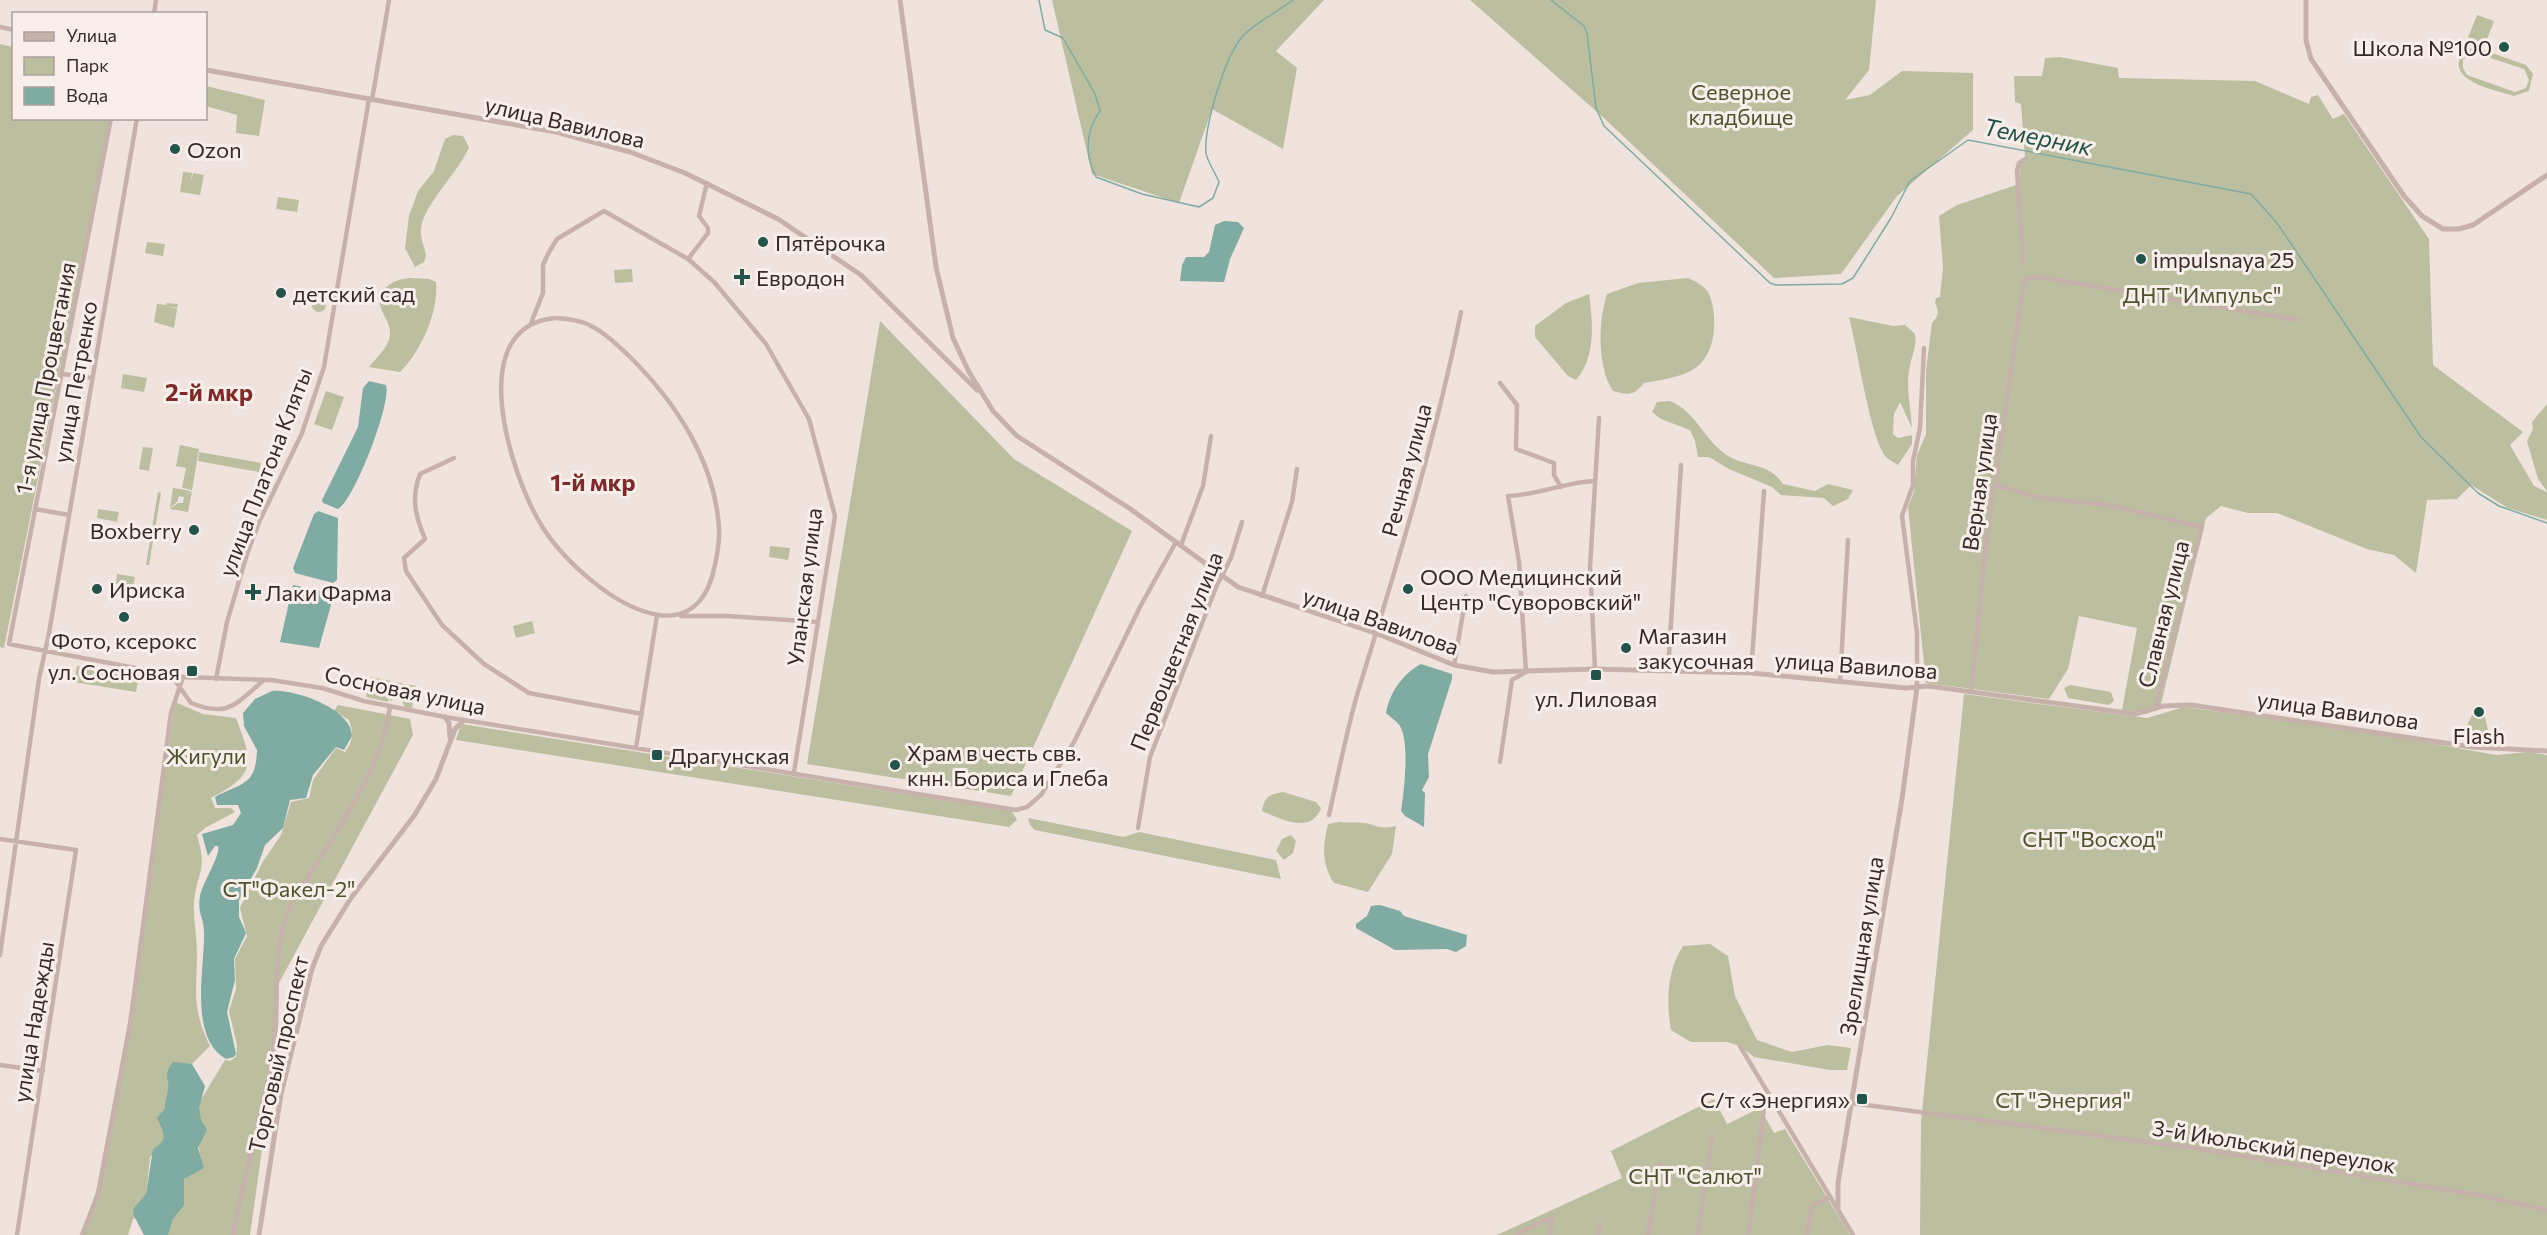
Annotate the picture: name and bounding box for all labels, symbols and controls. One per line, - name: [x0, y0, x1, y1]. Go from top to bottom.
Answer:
- legend: [12, 12, 207, 120]
- text: Улица: [66, 24, 117, 46]
- place label: Школа №100: [2353, 34, 2492, 61]
- marker: Школа №100: [2497, 40, 2511, 54]
- text: Парк: [66, 54, 109, 76]
- park label: Северное кладбище: [1689, 78, 1793, 130]
- text: Вода: [66, 84, 108, 106]
- street label: улица Вавилова: [482, 90, 648, 154]
- water label: Темерник: [1981, 111, 2096, 161]
- place label: Ozon: [187, 136, 242, 163]
- marker: Ozon: [168, 142, 182, 156]
- place label: Пятёрочка: [775, 229, 886, 256]
- marker: Пятёрочка: [756, 235, 770, 249]
- place label: impulsnaya 25: [2153, 246, 2294, 273]
- marker: impulsnaya 25: [2134, 252, 2148, 266]
- street label: 1-я улица Процветания: [9, 260, 81, 496]
- place label: Евродон: [756, 264, 845, 291]
- marker: Евродон: [733, 268, 751, 286]
- place label: детский сад: [293, 280, 415, 307]
- park label: ДНТ "Импульс": [2123, 281, 2281, 308]
- marker: детский сад: [274, 286, 288, 300]
- street label: улица Петренко: [47, 299, 103, 465]
- street label: улица Платона Кляты: [213, 364, 317, 580]
- district label: 2-й мкр: [165, 377, 253, 406]
- street label: Речная улица: [1375, 401, 1437, 539]
- street label: Верная улица: [1956, 412, 2002, 552]
- district label: 1-й мкр: [550, 467, 636, 496]
- street label: Уланская улица: [781, 506, 827, 668]
- place label: Boxberry: [90, 517, 182, 544]
- marker: Boxberry: [187, 523, 201, 537]
- street label: Славная улица: [2132, 538, 2194, 690]
- street label: Первоцветная улица: [1124, 548, 1228, 754]
- place label: ООО Медицинский Центр "Суворовский": [1420, 563, 1641, 615]
- place label: Ириска: [109, 576, 185, 603]
- place label: Лаки Фарма: [265, 579, 392, 606]
- marker: Ириска: [90, 582, 104, 596]
- street label: улица Вавилова: [1299, 582, 1463, 660]
- marker: ООО Медицинский Центр "Суворовский": [1401, 582, 1415, 596]
- marker: Лаки Фарма: [246, 585, 260, 599]
- marker: Фото, ксерокс: [117, 610, 131, 624]
- place label: Магазин закусочная: [1638, 622, 1754, 674]
- place label: Фото, ксерокс: [51, 627, 197, 654]
- marker: Магазин закусочная: [1619, 641, 1633, 655]
- street label: улица Вавилова: [1774, 646, 1938, 684]
- place label: ул. Сосновая: [48, 658, 180, 685]
- street label: Сосновая улица: [322, 660, 488, 720]
- marker: ул. Сосновая: [185, 664, 199, 678]
- marker: ул. Лиловая: [1589, 668, 1603, 682]
- place label: ул. Лиловая: [1535, 685, 1657, 712]
- street label: улица Вавилова: [2255, 685, 2421, 735]
- marker: Flash: [2472, 705, 2486, 719]
- place label: Flash: [2453, 722, 2505, 749]
- place label: Храм в честь свв. кнн. Бориса и Глеба: [907, 739, 1108, 791]
- park label: Жигули: [166, 742, 246, 769]
- place label: Драгунская: [669, 742, 790, 769]
- marker: Драгунская: [650, 748, 664, 762]
- marker: Храм в честь свв. кнн. Бориса и Глеба: [888, 758, 902, 772]
- park label: СНТ "Восход": [2022, 825, 2164, 852]
- street label: Зрелищная улица: [1834, 855, 1888, 1037]
- park label: СТ"Факел-2": [223, 875, 355, 902]
- street label: улица Надежды: [7, 939, 59, 1105]
- street label: Торговый проспект: [242, 953, 314, 1155]
- place label: С/т «Энергия»: [1700, 1086, 1850, 1113]
- park label: СТ "Энергия": [1995, 1086, 2131, 1113]
- marker: С/т «Энергия»: [1855, 1092, 1869, 1106]
- street label: 3-й Июльский переулок: [2150, 1113, 2398, 1179]
- park label: СНТ "Салют": [1628, 1162, 1762, 1189]

